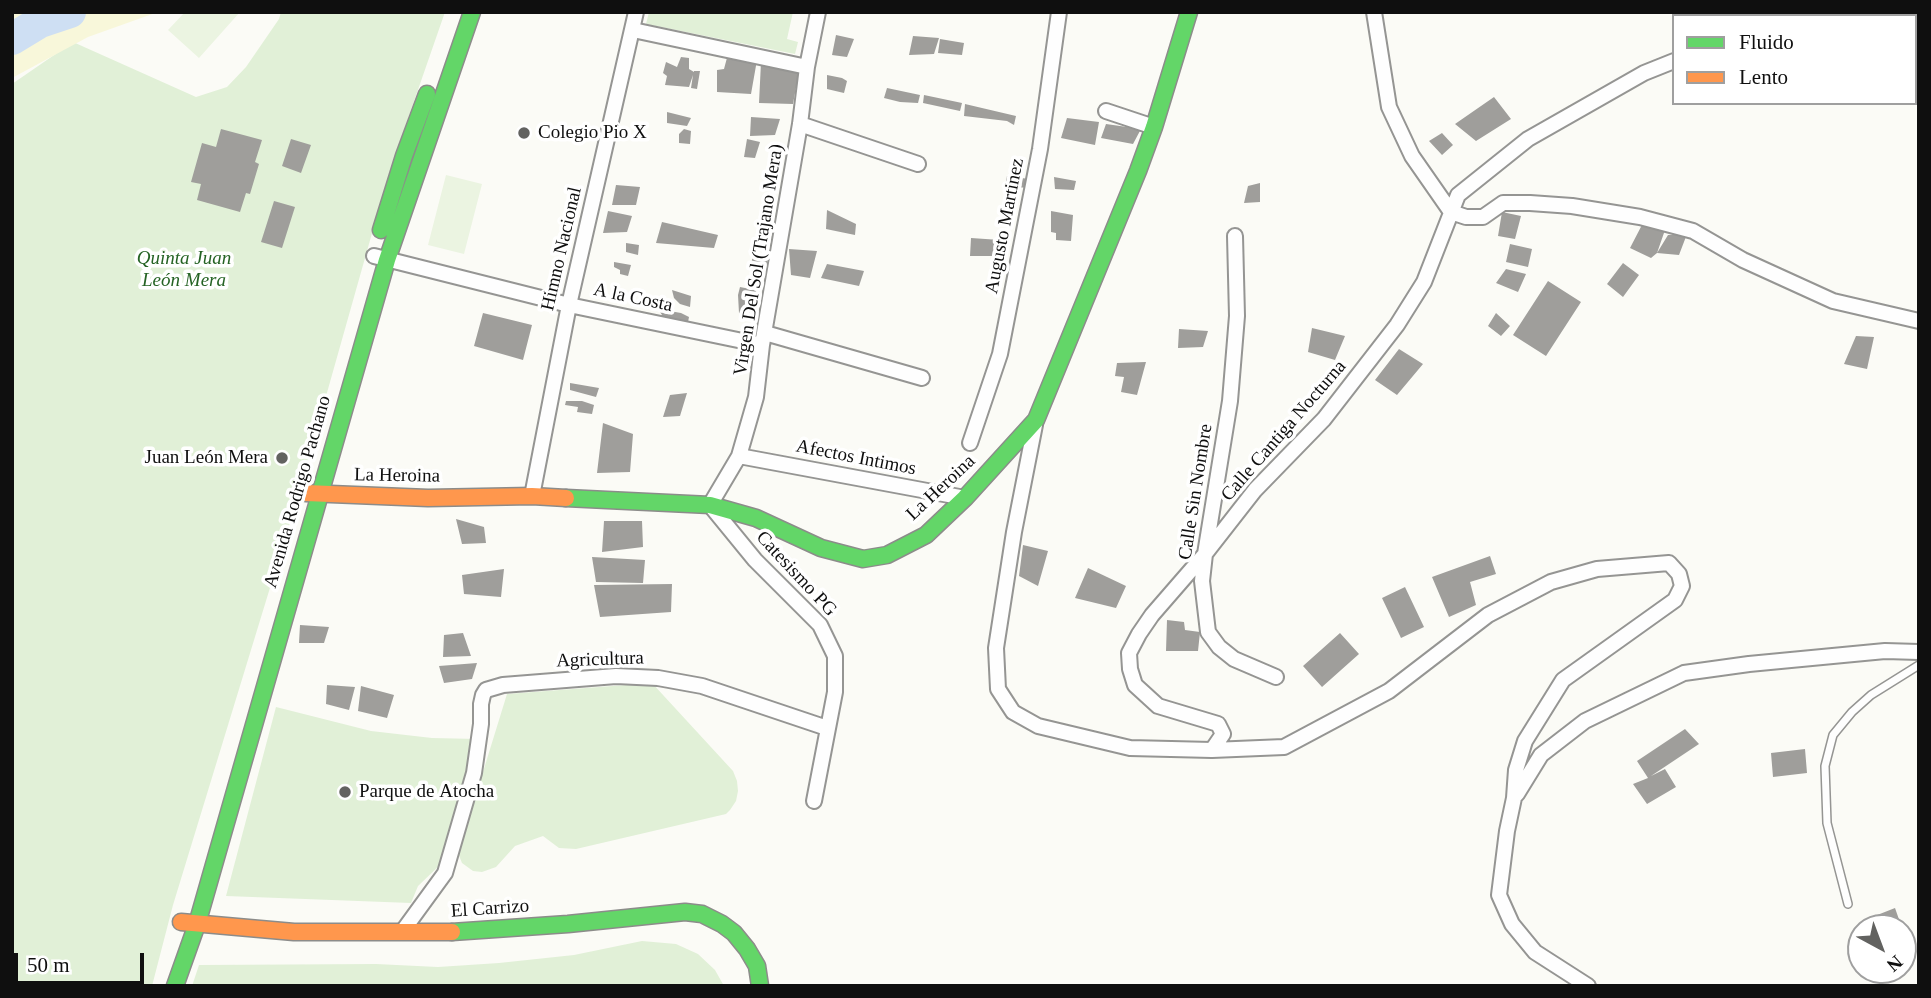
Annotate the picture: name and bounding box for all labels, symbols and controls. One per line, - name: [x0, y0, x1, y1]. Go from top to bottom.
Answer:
- legend: [1672, 14, 1917, 105]
- text: Fluido: [1739, 30, 1794, 54]
- text: Lento: [1739, 65, 1788, 89]
- place label: Colegio Pio X: [538, 122, 647, 144]
- marker: Colegio Pio X: [516, 125, 532, 141]
- street label: Virgen Del Sol (Trajano Mera): [729, 143, 789, 377]
- street label: Augusto Martinez: [981, 156, 1029, 296]
- street label: Himno Nacional: [537, 185, 587, 313]
- park label: Quinta Juan León Mera: [137, 248, 231, 292]
- street label: A la Costa: [591, 279, 675, 317]
- street label: Calle Cantiga Nocturna: [1217, 356, 1351, 506]
- street label: Avenida Rodrigo Pachano: [260, 393, 336, 591]
- street label: Calle Sin Nombre: [1174, 422, 1218, 562]
- street label: Afectos Intimos: [794, 435, 918, 481]
- place label: Juan León Mera: [145, 447, 268, 469]
- marker: Juan León Mera: [274, 450, 290, 466]
- street label: La Heroina: [902, 450, 980, 526]
- street label: La Heroina: [354, 464, 440, 488]
- street label: Catesismo PG: [751, 527, 841, 621]
- street label: Agricultura: [556, 647, 644, 673]
- place label: Parque de Atocha: [359, 781, 494, 803]
- marker: Parque de Atocha: [337, 784, 353, 800]
- street label: El Carrizo: [450, 895, 530, 923]
- north arrow: [1847, 914, 1917, 984]
- scale bar: [18, 939, 147, 983]
- text: N: [1883, 951, 1907, 976]
- text: 50 m: [27, 953, 70, 977]

